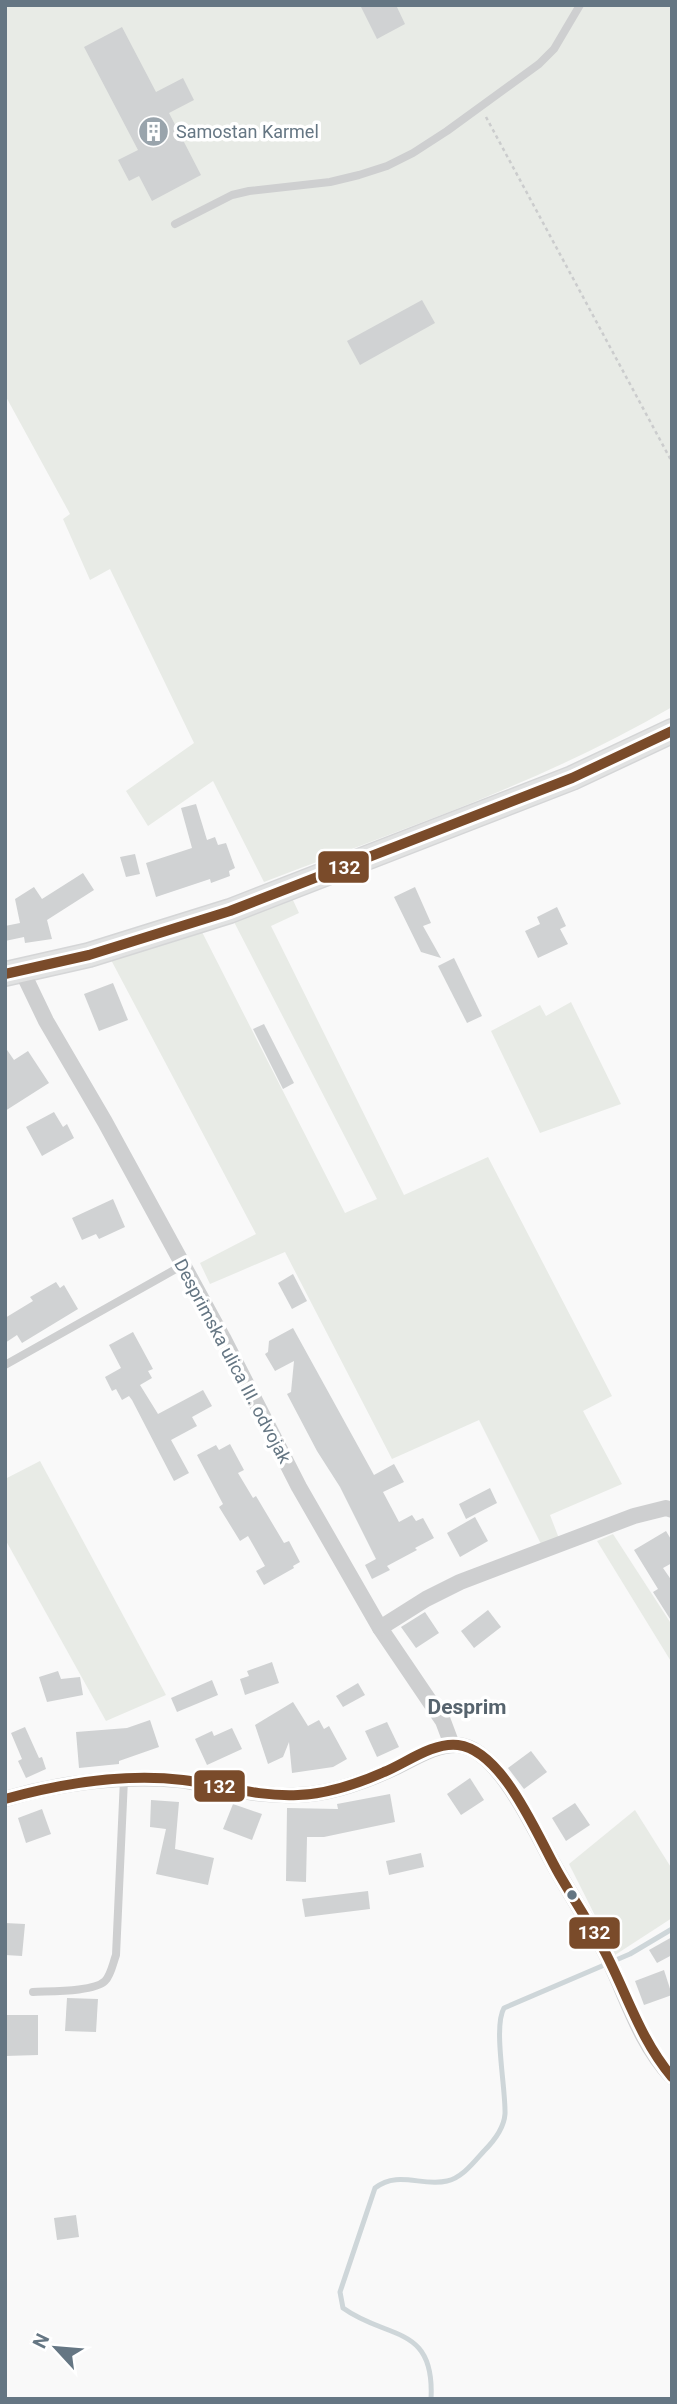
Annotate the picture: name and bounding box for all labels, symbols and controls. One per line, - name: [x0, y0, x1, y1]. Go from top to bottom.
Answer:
- building icon: Samostan Karmel: [136, 114, 170, 148]
- place label: Samostan Karmel: [176, 121, 319, 142]
- line badge: 132: [317, 850, 370, 884]
- text: 132: [328, 856, 360, 879]
- street label: Desprimska ulica III. odvojak: [170, 1255, 296, 1468]
- district label: Desprim: [427, 1695, 507, 1719]
- line badge: 132: [193, 1769, 246, 1803]
- text: 132: [203, 1775, 235, 1798]
- unlabelled marker: [565, 1888, 579, 1902]
- line badge: 132: [568, 1916, 621, 1950]
- text: 132: [578, 1921, 610, 1944]
- north arrow: [21, 2313, 91, 2383]
- text: N: [28, 2330, 54, 2352]

